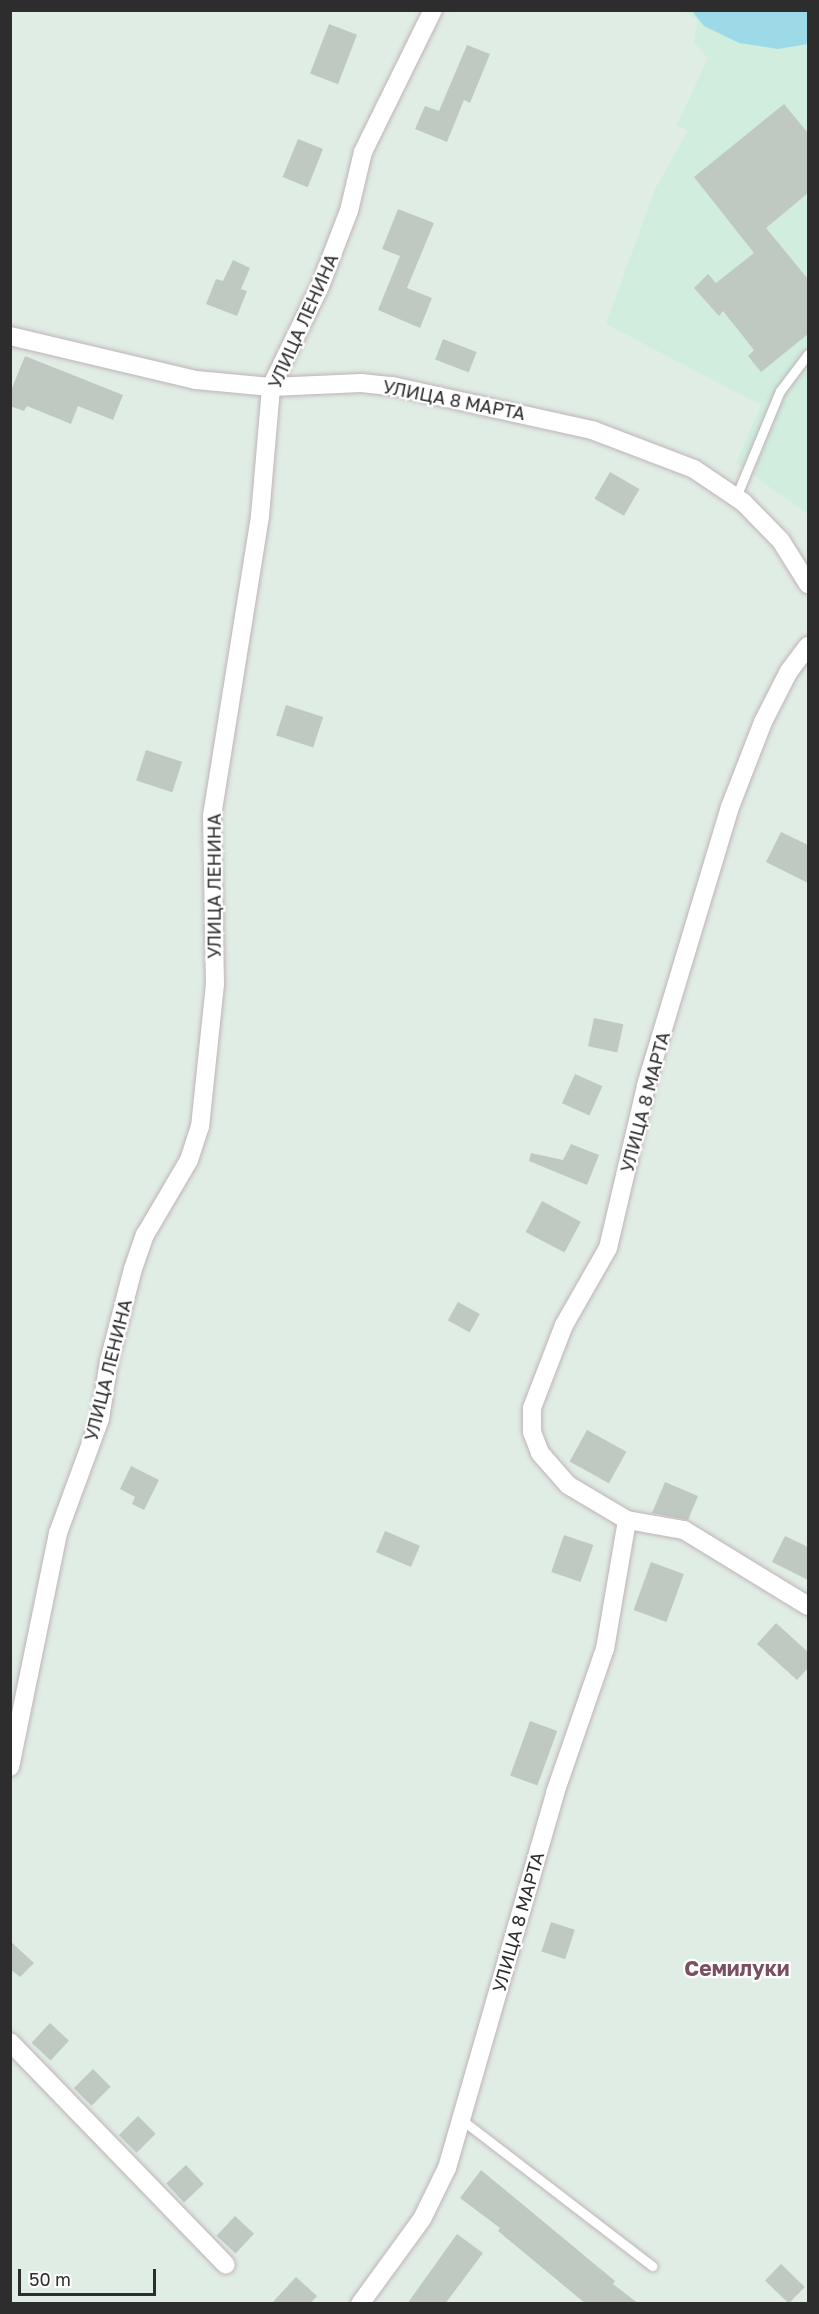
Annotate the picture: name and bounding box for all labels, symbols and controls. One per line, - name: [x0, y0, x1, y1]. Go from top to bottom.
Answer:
- street label: УЛИЦА ЛЕНИНА: [264, 250, 342, 392]
- street label: УЛИЦА 8 МАРТА: [381, 376, 527, 424]
- street label: УЛИЦА ЛЕНИНА: [203, 813, 225, 959]
- street label: УЛИЦА 8 МАРТА: [616, 1029, 674, 1175]
- street label: УЛИЦА ЛЕНИНА: [80, 1297, 136, 1443]
- street label: УЛИЦА 8 МАРТА: [488, 1849, 548, 1995]
- district label: Семилуки: [684, 1955, 790, 1981]
- scale bar: [21, 2257, 159, 2295]
- text: 50 m: [29, 2268, 71, 2290]

